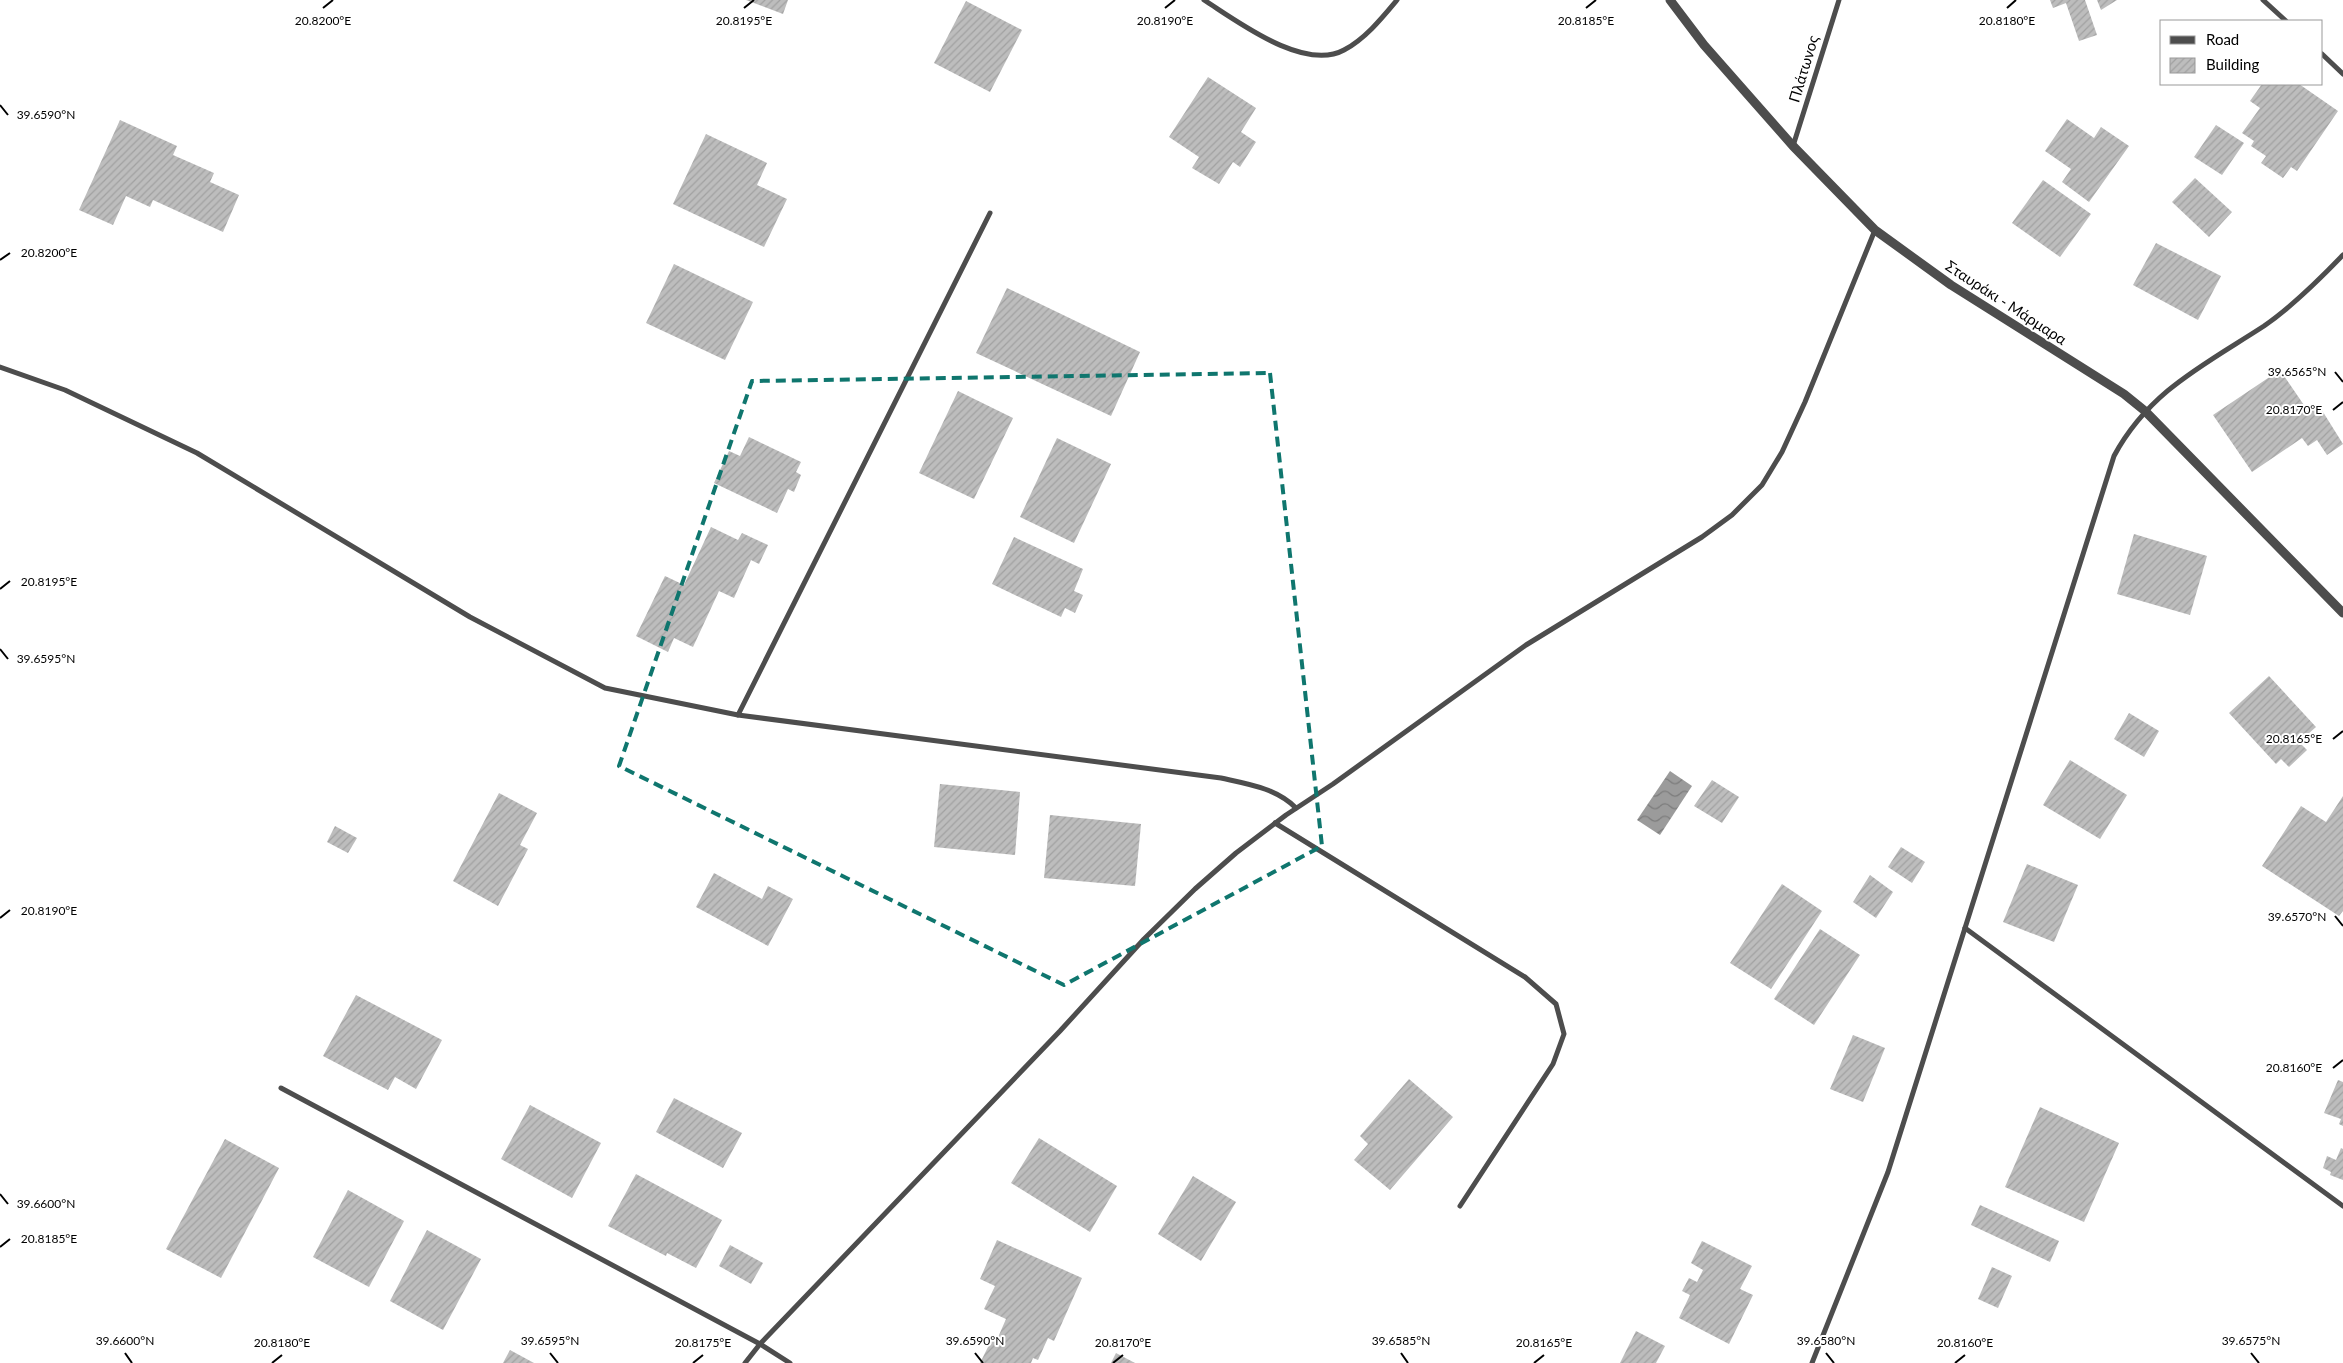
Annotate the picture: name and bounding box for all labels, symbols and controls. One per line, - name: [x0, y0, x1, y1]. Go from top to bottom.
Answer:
- text: 20.8200°E: [295, 13, 351, 28]
- text: 20.8195°E: [716, 13, 772, 28]
- text: 20.8190°E: [1137, 13, 1193, 28]
- text: 20.8185°E: [1558, 13, 1614, 28]
- text: 20.8180°E: [1979, 13, 2035, 28]
- legend: [2160, 20, 2323, 85]
- text: Road: [2206, 30, 2239, 48]
- street label: Πλάτωνος: [1784, 33, 1822, 104]
- text: Building: [2206, 55, 2259, 73]
- text: 39.6590°N: [17, 107, 75, 122]
- text: 20.8200°E: [21, 245, 77, 260]
- street label: Σταυράκι - Μάρμαρα: [1943, 256, 2071, 348]
- text: 39.6565°N: [2268, 364, 2326, 379]
- text: 20.8170°E: [2266, 402, 2322, 417]
- text: 20.8195°E: [21, 574, 77, 589]
- text: 39.6595°N: [17, 651, 75, 666]
- text: 20.8165°E: [2266, 731, 2322, 746]
- text: 20.8190°E: [21, 903, 77, 918]
- text: 39.6570°N: [2268, 909, 2326, 924]
- text: 20.8160°E: [2266, 1060, 2322, 1075]
- text: 39.6600°N: [17, 1196, 75, 1211]
- text: 20.8185°E: [21, 1231, 77, 1246]
- text: 39.6600°N: [96, 1333, 154, 1348]
- text: 39.6595°N: [521, 1333, 579, 1348]
- text: 39.6590°N: [946, 1333, 1004, 1348]
- text: 39.6585°N: [1372, 1333, 1430, 1348]
- text: 39.6580°N: [1797, 1333, 1855, 1348]
- text: 39.6575°N: [2222, 1333, 2280, 1348]
- text: 20.8180°E: [254, 1335, 310, 1350]
- text: 20.8175°E: [675, 1335, 731, 1350]
- text: 20.8170°E: [1095, 1335, 1151, 1350]
- text: 20.8165°E: [1516, 1335, 1572, 1350]
- text: 20.8160°E: [1937, 1335, 1993, 1350]

